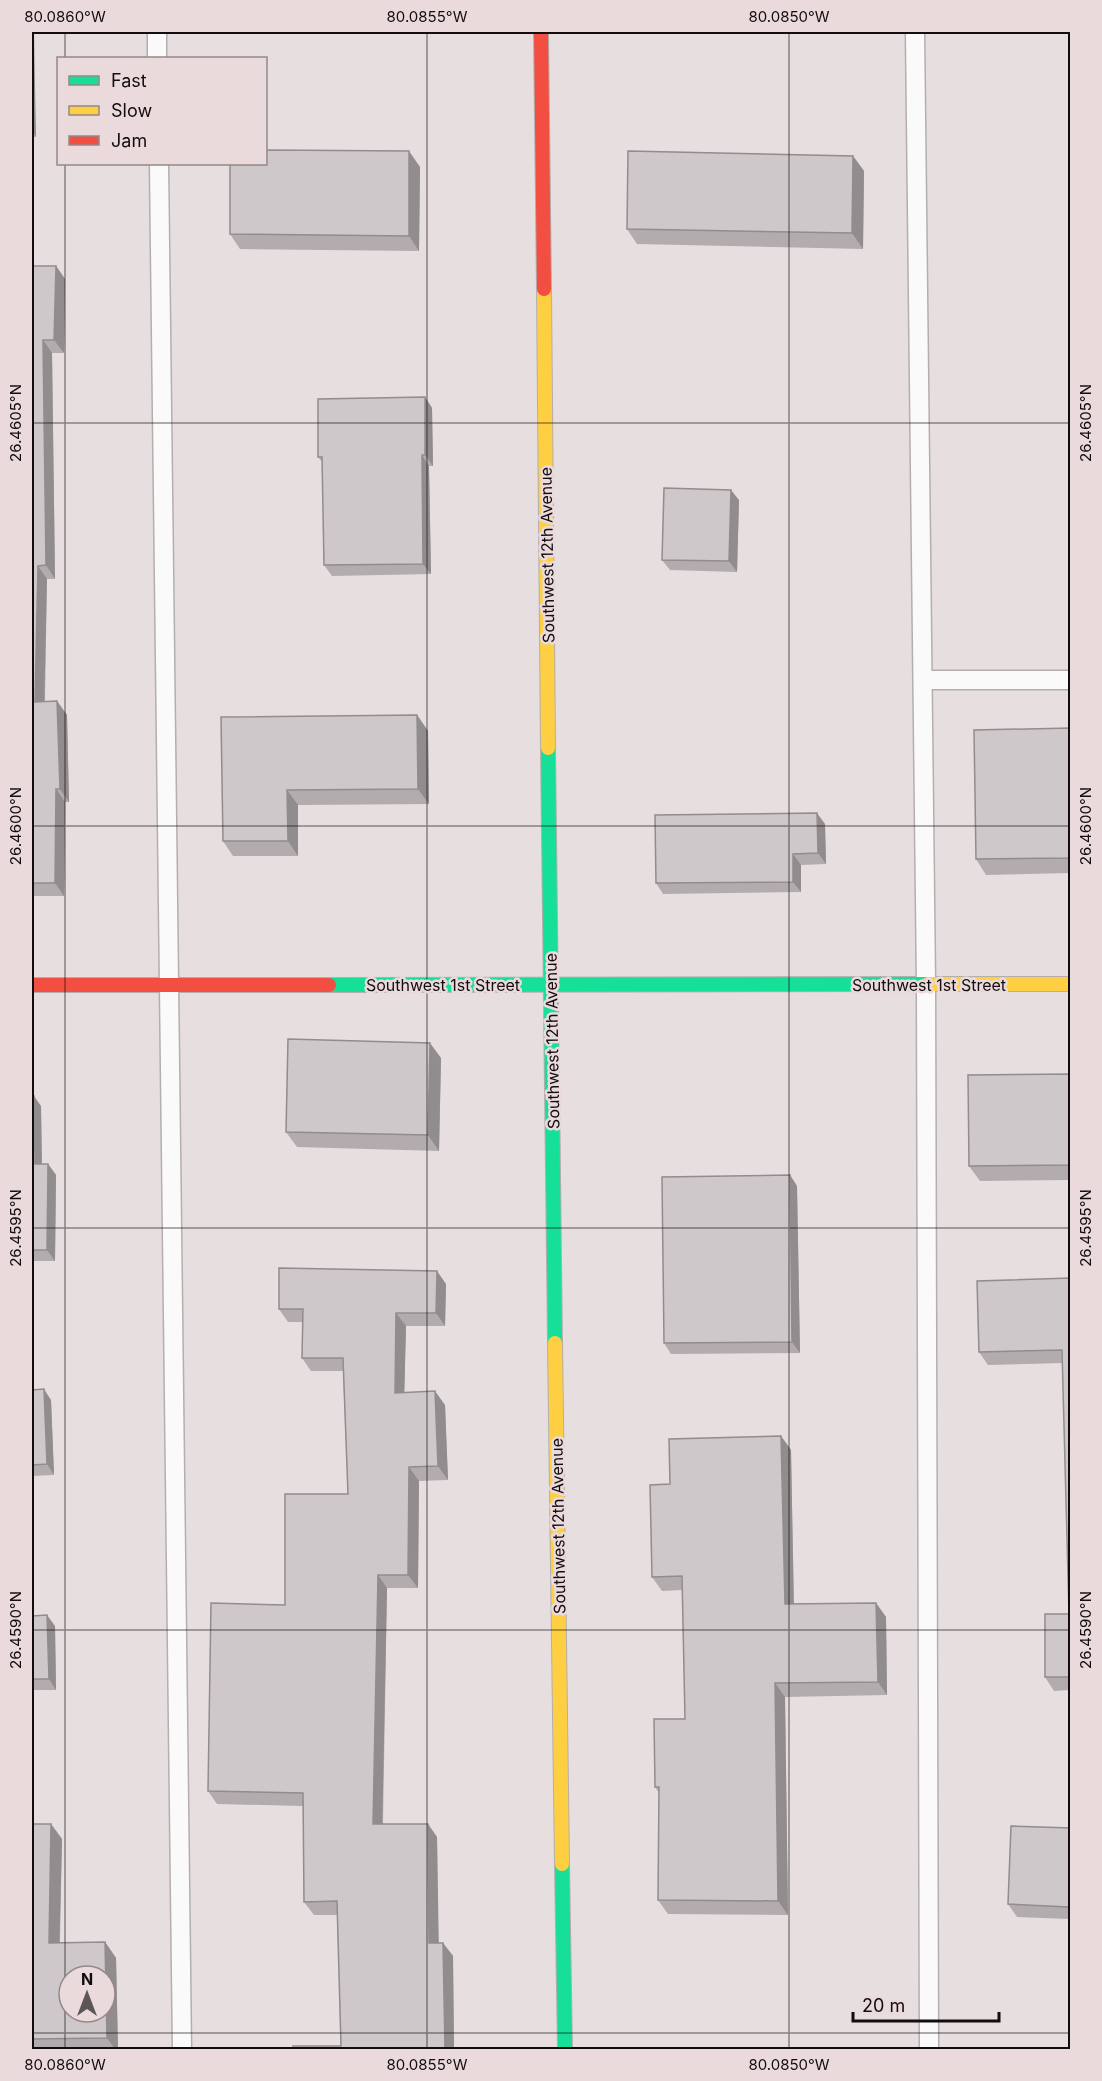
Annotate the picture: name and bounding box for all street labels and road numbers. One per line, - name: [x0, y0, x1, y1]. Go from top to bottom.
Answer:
- street label: Southwest 12th Avenue: [535, 467, 559, 643]
- street label: Southwest 12th Avenue: [540, 953, 564, 1129]
- street label: Southwest 1st Street: [366, 975, 520, 995]
- street label: Southwest 1st Street: [852, 975, 1006, 995]
- street label: Southwest 12th Avenue: [546, 1438, 570, 1614]

